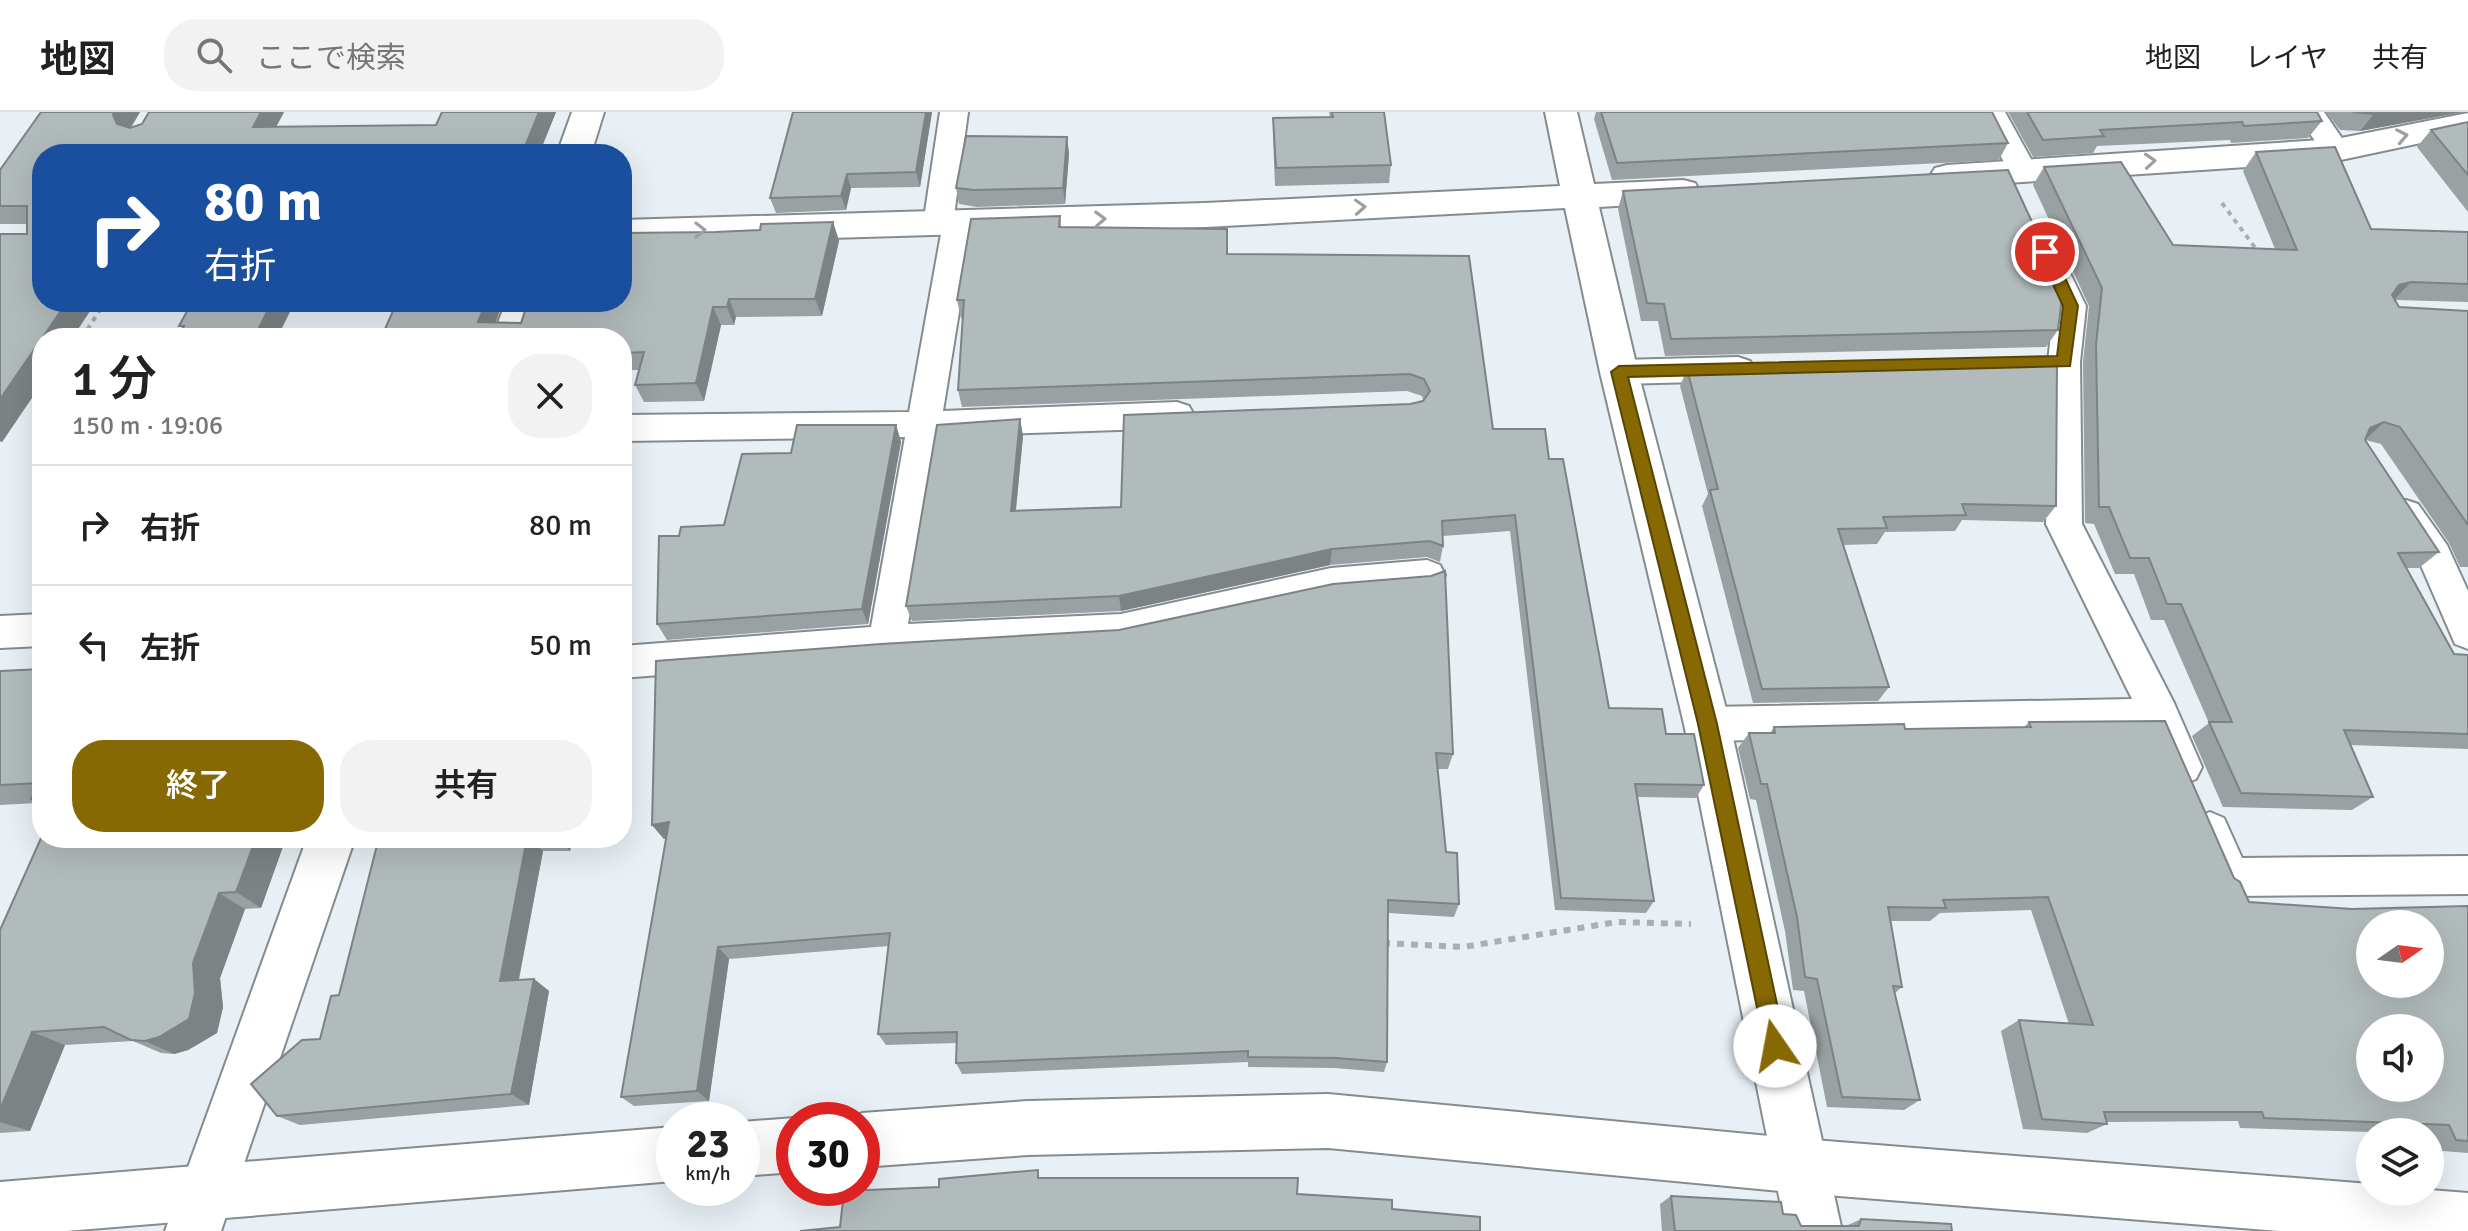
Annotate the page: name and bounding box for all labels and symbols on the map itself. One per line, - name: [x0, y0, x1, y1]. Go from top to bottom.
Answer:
- one-way arrow: [2395, 129, 2409, 146]
- one-way arrow: [2144, 153, 2157, 170]
- one-way arrow: [1353, 199, 1366, 216]
- one-way arrow: [1094, 211, 1107, 228]
- pin: [2011, 218, 2079, 286]
- one-way arrow: [694, 222, 707, 239]
- north arrow: [2356, 910, 2444, 998]
- position arrow: [1733, 1004, 1817, 1088]
- speed limit sign: 30: [776, 1102, 880, 1206]

